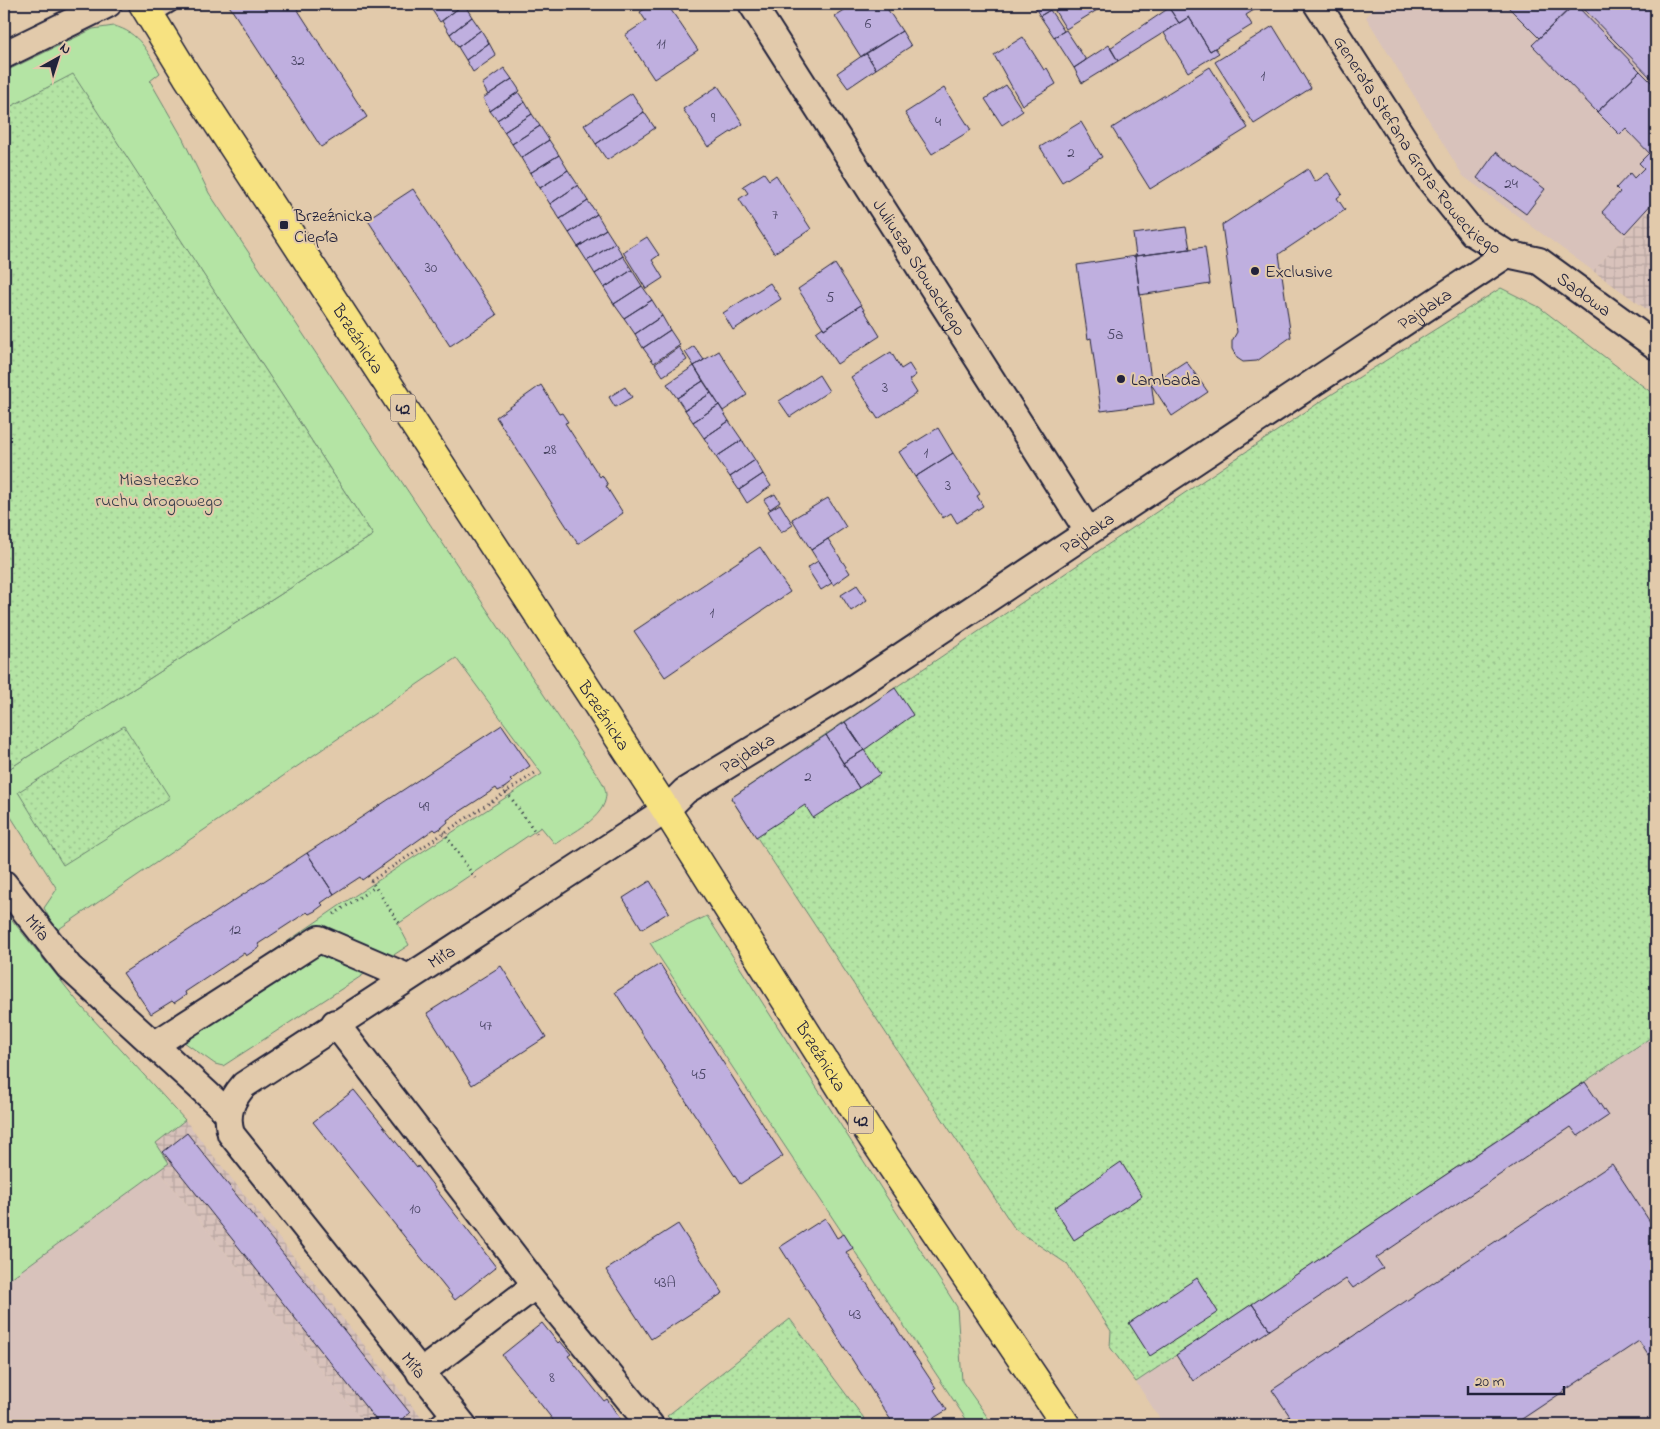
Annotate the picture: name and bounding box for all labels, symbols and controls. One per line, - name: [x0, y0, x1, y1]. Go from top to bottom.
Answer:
- house number: 6: [865, 13, 872, 35]
- street label: Generała Stefana Grota-Roweckiego: [1326, 31, 1506, 262]
- north arrow: [32, 32, 82, 82]
- house number: 11: [656, 33, 666, 55]
- text: N: [55, 38, 76, 60]
- house number: 32: [291, 50, 305, 72]
- house number: 1: [1261, 65, 1266, 87]
- house number: 9: [711, 107, 716, 129]
- house number: 4: [935, 111, 941, 133]
- house number: 2: [1067, 142, 1075, 164]
- house number: 24: [1504, 173, 1518, 195]
- street label: Juliusza Słowackiego: [865, 195, 971, 342]
- place label: Brzeźnicka Ciepła: [293, 204, 373, 251]
- house number: 7: [772, 204, 778, 226]
- marker: Brzeźnicka Ciepła: [278, 219, 290, 231]
- house number: 30: [425, 257, 438, 279]
- place label: Exclusive: [1265, 260, 1334, 286]
- marker: Exclusive: [1249, 265, 1261, 277]
- street label: Sadowa: [1550, 267, 1616, 324]
- street label: Pajdaka: [1393, 283, 1458, 338]
- house number: 5: [826, 287, 835, 309]
- street label: Brzeźnicka: [324, 299, 389, 380]
- house number: 5a: [1107, 324, 1123, 346]
- place label: Lambada: [1131, 368, 1200, 394]
- marker: Lambada: [1115, 373, 1127, 385]
- house number: 3: [882, 377, 888, 399]
- road number: 42: [390, 394, 416, 422]
- house number: 28: [543, 439, 557, 461]
- house number: 1: [924, 442, 929, 464]
- park label: Miasteczko ruchu drogowego: [96, 468, 222, 516]
- house number: 3: [945, 475, 951, 497]
- street label: Pajdaka: [1056, 507, 1120, 562]
- house number: 1: [710, 602, 715, 624]
- street label: Brzeźnicka: [570, 676, 635, 757]
- street label: Pajdaka: [716, 728, 781, 782]
- house number: 2: [804, 766, 812, 788]
- house number: 49: [419, 796, 430, 818]
- street label: Miła: [17, 909, 55, 948]
- house number: 12: [229, 919, 242, 941]
- street label: Miła: [424, 940, 461, 977]
- house number: 47: [480, 1015, 492, 1037]
- street label: Brzeźnicka: [787, 1016, 851, 1098]
- house number: 45: [692, 1064, 707, 1086]
- road number: 42: [848, 1106, 874, 1134]
- house number: 10: [409, 1198, 421, 1220]
- house number: 43A: [654, 1272, 676, 1294]
- house number: 43: [849, 1304, 861, 1326]
- street label: Miła: [394, 1347, 431, 1385]
- scale bar: [1468, 1364, 1564, 1396]
- house number: 8: [549, 1367, 555, 1389]
- text: 20 m: [1475, 1371, 1505, 1393]

